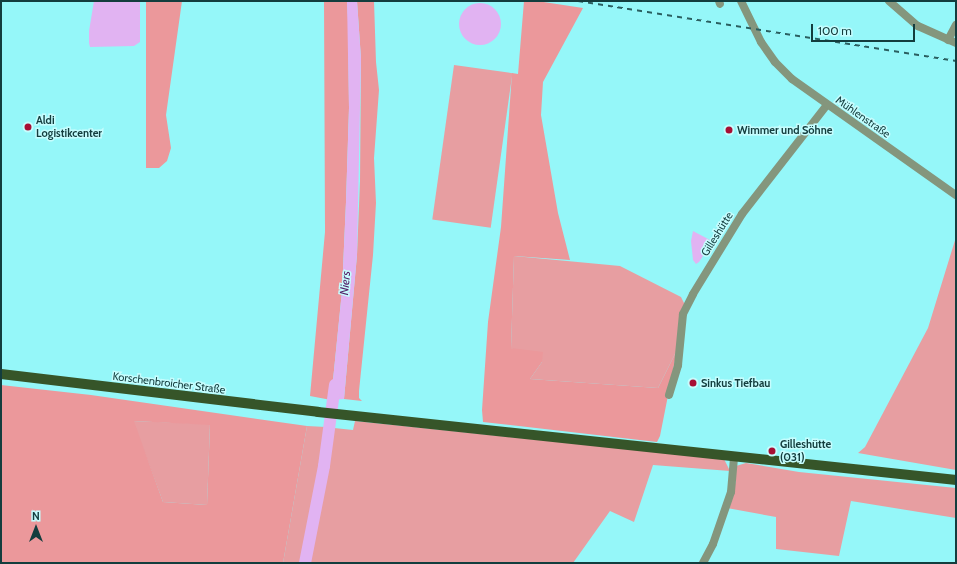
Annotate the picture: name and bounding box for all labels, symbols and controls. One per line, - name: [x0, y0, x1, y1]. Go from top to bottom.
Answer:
- scale bar: [813, 16, 917, 42]
- text: 100 m: [818, 23, 852, 38]
- street label: Mühlenstraße: [833, 93, 893, 141]
- place label: Aldi Logistikcenter: [36, 114, 102, 140]
- marker: Aldi Logistikcenter: [23, 122, 33, 132]
- place label: Wimmer und Söhne: [737, 123, 832, 137]
- marker: Wimmer und Söhne: [724, 125, 734, 135]
- street label: Gilleshütte: [698, 209, 736, 259]
- water label: Niers: [337, 270, 353, 296]
- street label: Korschenbroicher Straße: [112, 370, 226, 396]
- place label: Sinkus Tiefbau: [701, 376, 770, 390]
- marker: Sinkus Tiefbau: [688, 378, 698, 388]
- place label: Gilleshütte (031): [780, 438, 831, 464]
- marker: Gilleshütte (031): [767, 446, 777, 456]
- north arrow: [16, 508, 56, 548]
- text: N: [32, 509, 40, 523]

